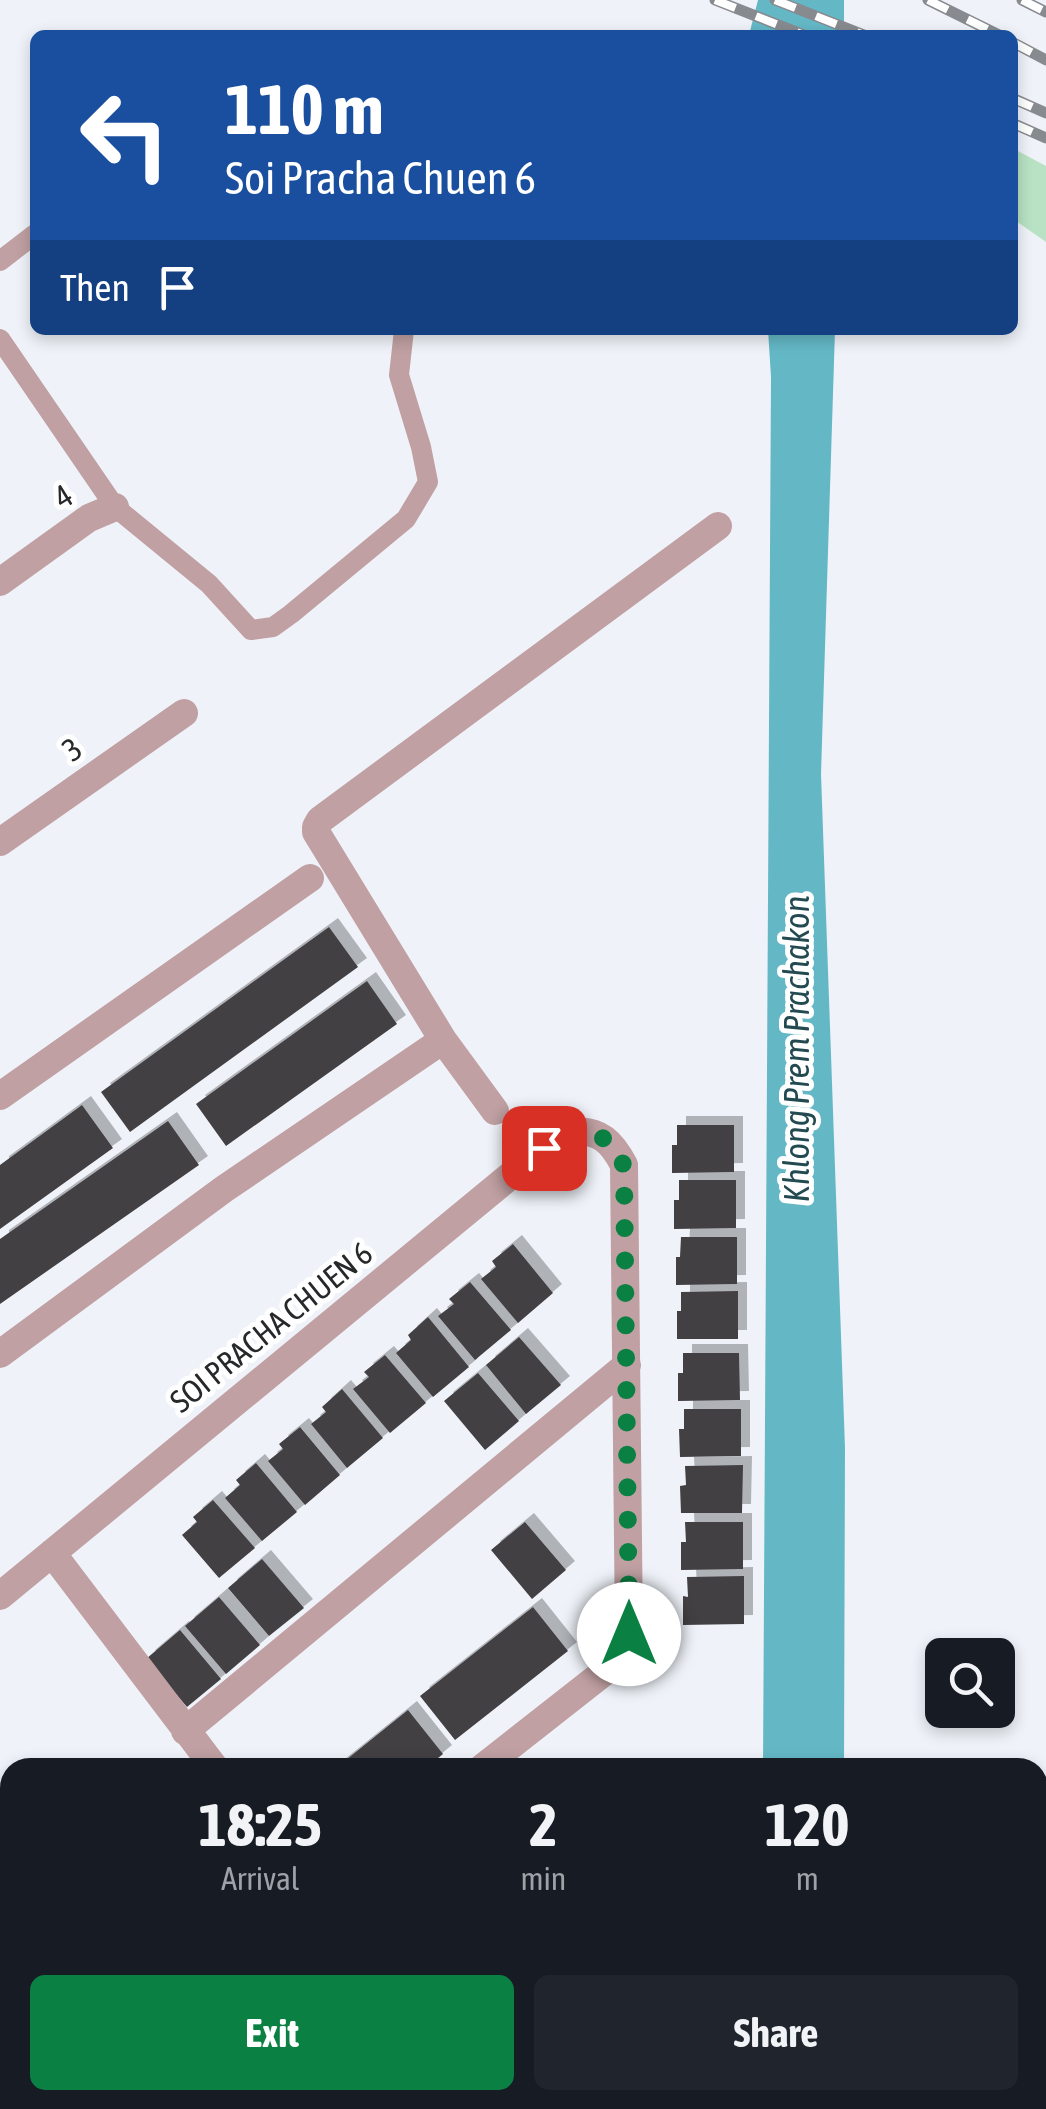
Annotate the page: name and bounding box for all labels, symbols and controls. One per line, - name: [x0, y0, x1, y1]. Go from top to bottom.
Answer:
- text: 110 m: [225, 69, 384, 149]
- icon: left: [60, 70, 190, 200]
- text: Soi Pracha Chuen 6: [225, 152, 536, 204]
- icon: arrive: [150, 260, 205, 315]
- text: Then: [60, 266, 130, 309]
- street label: 4: [47, 476, 79, 516]
- street label: 3: [55, 730, 89, 768]
- water label: Khlong Prem Prachakon: [776, 896, 816, 1202]
- pin: [502, 1106, 587, 1191]
- icon: arrive: [517, 1121, 572, 1176]
- street label: SOI PRACHA CHUEN 6: [163, 1234, 379, 1420]
- position arrow: [577, 1582, 681, 1686]
- map controls: [925, 1638, 1015, 1728]
- button: search: [925, 1638, 1015, 1728]
- text: 18:25: [198, 1790, 322, 1859]
- text: 2: [529, 1790, 558, 1859]
- text: 120: [765, 1790, 849, 1859]
- text: Arrival: [221, 1860, 299, 1897]
- text: min: [520, 1860, 566, 1897]
- text: m: [796, 1860, 819, 1897]
- button: Exit: [30, 1975, 514, 2090]
- button: Share: [534, 1975, 1018, 2090]

